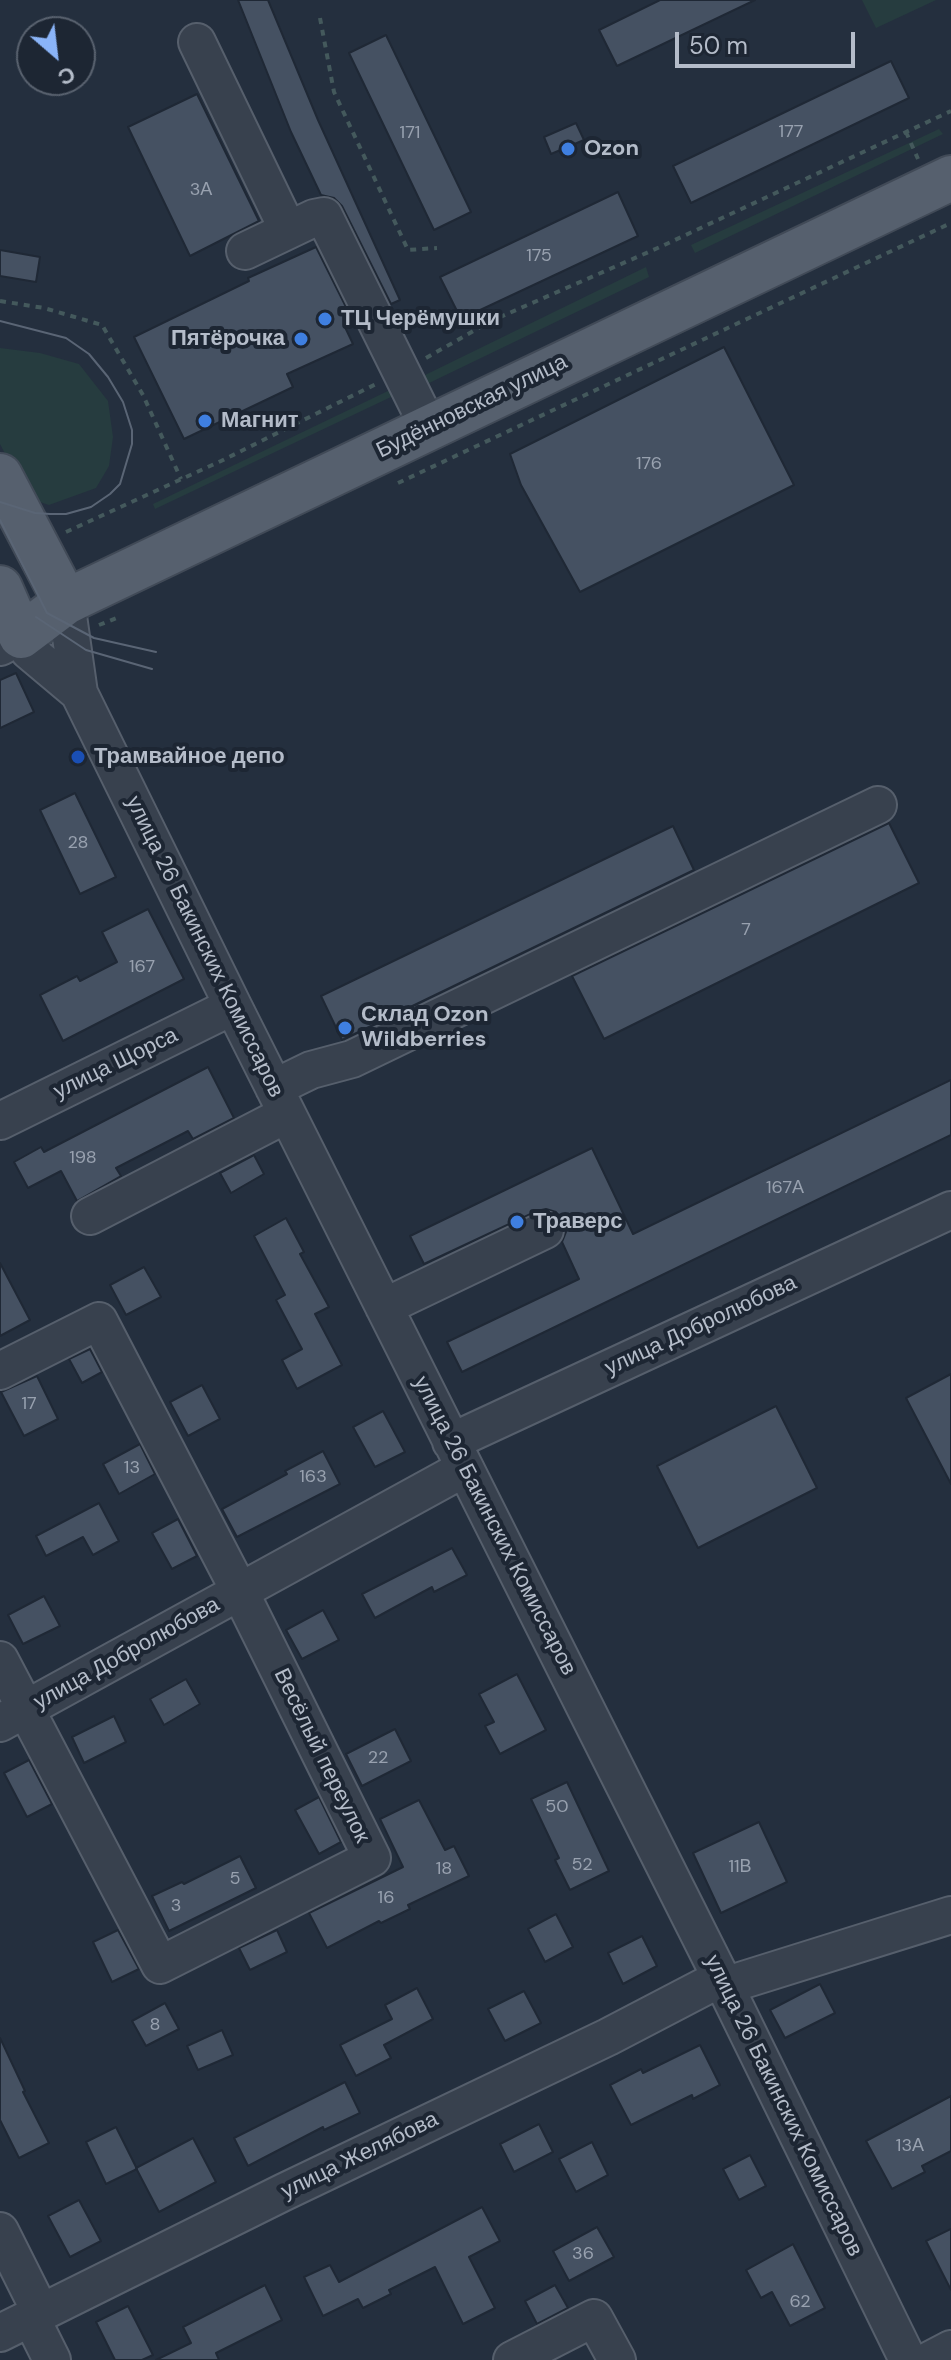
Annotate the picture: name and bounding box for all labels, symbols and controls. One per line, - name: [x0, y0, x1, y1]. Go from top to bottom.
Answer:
- north arrow: [16, 16, 96, 96]
- scale bar: [679, 16, 859, 66]
- text: 50 m: [689, 30, 748, 61]
- text: С: [53, 59, 80, 92]
- house number: 177: [779, 121, 803, 143]
- house number: 171: [400, 122, 420, 144]
- place label: Ozon: [584, 136, 639, 162]
- marker: Ozon: [559, 140, 577, 158]
- house number: 3А: [190, 179, 212, 201]
- house number: 175: [526, 245, 552, 267]
- place label: ТЦ Черёмушки: [341, 306, 500, 332]
- marker: ТЦ Черёмушки: [316, 310, 334, 328]
- place label: Пятёрочка: [171, 326, 285, 352]
- marker: Пятёрочка: [292, 330, 310, 348]
- street label: Будённовская улица: [372, 349, 572, 465]
- place label: Магнит: [221, 408, 299, 434]
- marker: Магнит: [196, 412, 214, 430]
- house number: 176: [636, 453, 662, 475]
- place label: Трамвайное депо: [94, 744, 285, 770]
- marker: Трамвайное депо: [69, 748, 87, 766]
- street label: улица 26 Бакинских Комиссаров: [119, 792, 289, 1102]
- house number: 28: [67, 832, 89, 854]
- house number: 7: [741, 919, 751, 941]
- house number: 167: [129, 956, 155, 978]
- place label: Склад Ozon Wildberries: [361, 1002, 489, 1054]
- marker: Склад Ozon Wildberries: [336, 1019, 354, 1037]
- street label: улица Щорса: [50, 1023, 182, 1105]
- house number: 198: [69, 1147, 97, 1169]
- house number: 167А: [766, 1177, 804, 1199]
- place label: Траверс: [533, 1209, 622, 1235]
- marker: Траверс: [508, 1213, 526, 1231]
- street label: улица Добролюбова: [601, 1270, 801, 1382]
- street label: улица 26 Бакинских Комиссаров: [407, 1372, 581, 1680]
- house number: 17: [21, 1393, 37, 1415]
- house number: 13: [124, 1457, 140, 1479]
- house number: 163: [299, 1466, 327, 1488]
- street label: улица Добролюбова: [30, 1592, 224, 1716]
- street label: Весёлый переулок: [267, 1664, 375, 1848]
- house number: 22: [368, 1747, 388, 1769]
- house number: 50: [545, 1796, 569, 1818]
- house number: 52: [571, 1854, 593, 1876]
- house number: 11В: [728, 1856, 752, 1878]
- house number: 18: [436, 1858, 452, 1880]
- house number: 5: [230, 1868, 240, 1890]
- house number: 16: [378, 1887, 394, 1909]
- house number: 3: [171, 1895, 181, 1917]
- street label: улица 26 Бакинских Комиссаров: [698, 1951, 868, 2261]
- house number: 8: [150, 2014, 160, 2036]
- street label: улица Желябова: [277, 2107, 443, 2205]
- house number: 13А: [896, 2135, 924, 2157]
- house number: 36: [572, 2243, 594, 2265]
- house number: 62: [789, 2291, 811, 2313]

